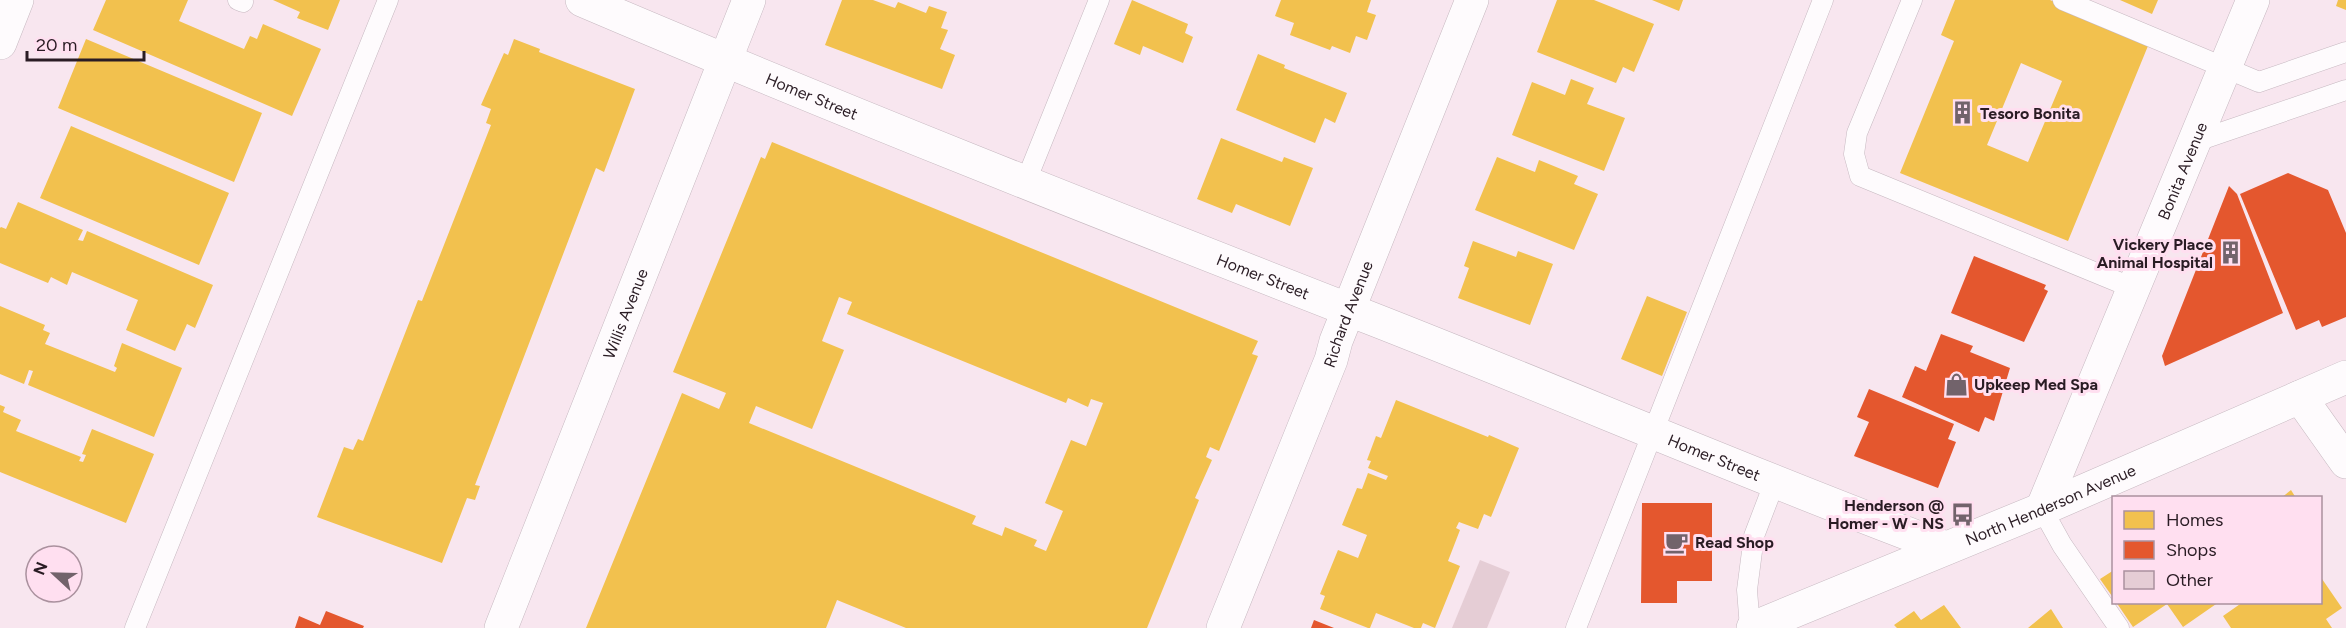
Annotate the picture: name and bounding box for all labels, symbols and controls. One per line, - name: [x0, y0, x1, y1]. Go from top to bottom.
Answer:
- scale bar: [27, 24, 144, 62]
- text: 20 m: [36, 34, 77, 56]
- street label: Homer Street: [763, 69, 861, 123]
- building icon: Tesoro Bonita: [1949, 100, 1975, 126]
- place label: Tesoro Bonita: [1980, 104, 2080, 123]
- street label: Bonita Avenue: [2153, 119, 2211, 223]
- place label: Vickery Place Animal Hospital: [2097, 235, 2213, 272]
- building icon: Vickery Place Animal Hospital: [2218, 240, 2244, 266]
- street label: Homer Street: [1214, 249, 1312, 303]
- street label: Richard Avenue: [1320, 258, 1377, 370]
- street label: Willis Avenue: [599, 266, 652, 362]
- shop icon: Upkeep Med Spa: [1943, 371, 1969, 397]
- place label: Upkeep Med Spa: [1974, 375, 2098, 394]
- street label: Homer Street: [1665, 430, 1763, 484]
- street label: North Henderson Avenue: [1962, 460, 2139, 549]
- place label: Henderson @ Homer - W - NS: [1828, 496, 1944, 533]
- legend: [2112, 496, 2322, 604]
- bus stop icon: Henderson @ Homer - W - NS: [1949, 501, 1975, 527]
- text: Homes: [2166, 509, 2224, 531]
- cafe icon: Read Shop: [1664, 529, 1690, 555]
- place label: Read Shop: [1695, 533, 1774, 552]
- text: Shops: [2166, 539, 2217, 561]
- north arrow: [24, 544, 84, 604]
- text: N: [29, 559, 52, 578]
- text: Other: [2166, 569, 2213, 591]

